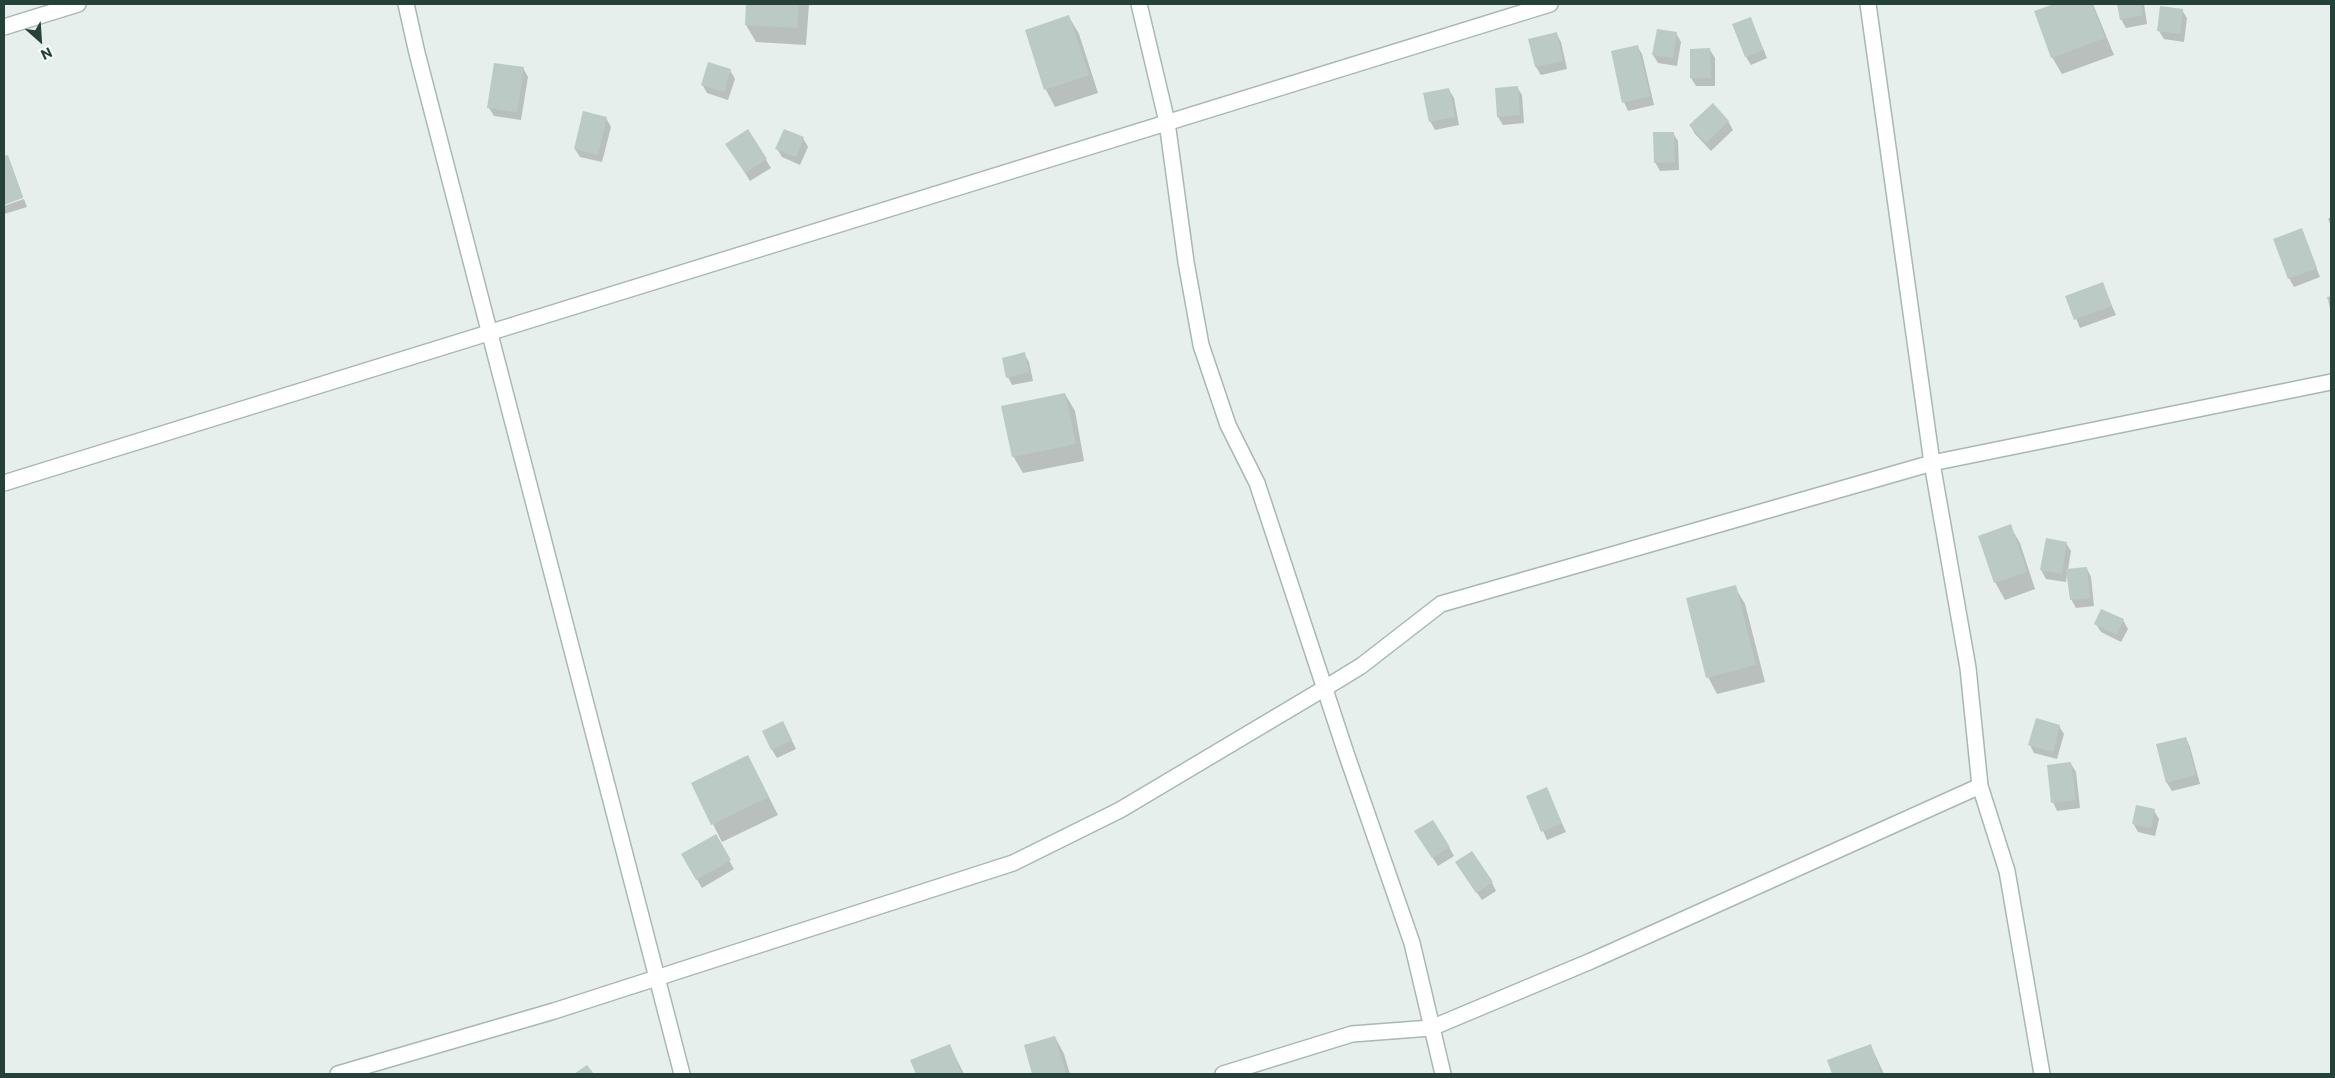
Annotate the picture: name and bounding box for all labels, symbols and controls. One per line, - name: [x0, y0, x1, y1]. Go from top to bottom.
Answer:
- north arrow: [15, 15, 65, 65]
- text: N: [38, 44, 55, 64]

